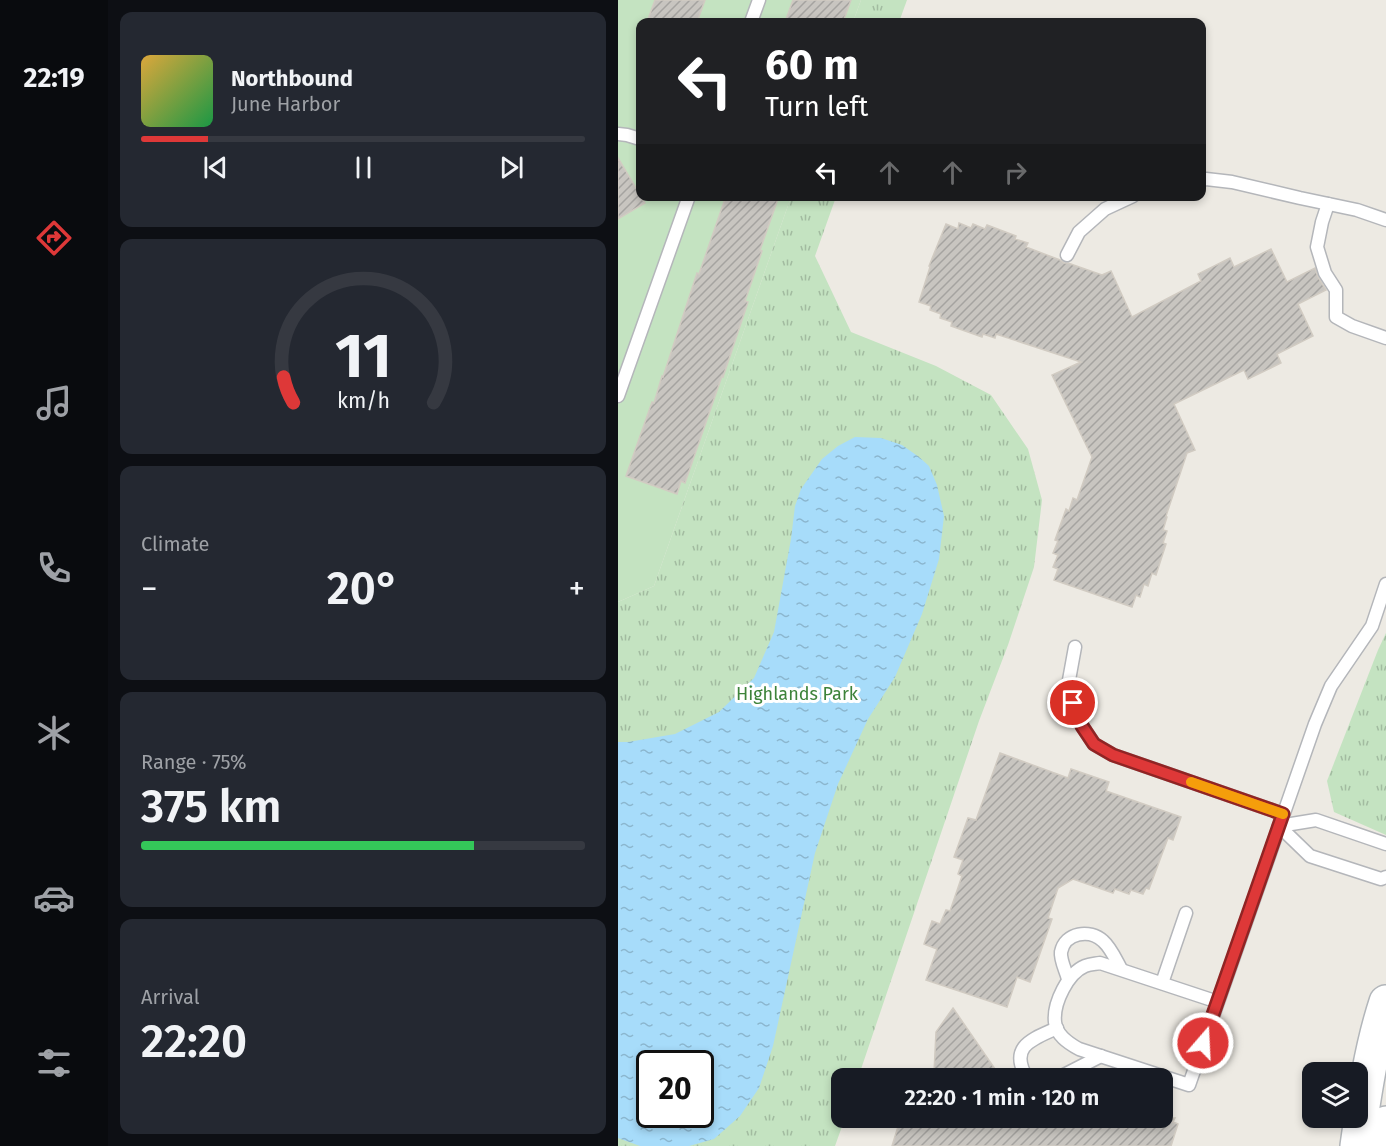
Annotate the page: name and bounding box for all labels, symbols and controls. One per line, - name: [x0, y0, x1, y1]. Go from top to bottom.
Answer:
- text: 60 m: [765, 40, 859, 90]
- icon: left: [666, 42, 744, 120]
- text: 22:19: [23, 62, 85, 94]
- text: Northbound: [231, 65, 353, 92]
- text: Turn left: [765, 91, 868, 123]
- text: June Harbor: [231, 92, 340, 116]
- icon: previous: [199, 151, 232, 184]
- icon: pause: [347, 151, 380, 184]
- icon: next: [495, 151, 528, 184]
- icon: left: [810, 156, 843, 189]
- icon: ahead: [873, 156, 906, 189]
- icon: ahead: [936, 156, 969, 189]
- icon: right: [999, 156, 1032, 189]
- icon: directions: [33, 217, 75, 259]
- text: 11: [335, 319, 391, 394]
- icon: music: [33, 382, 75, 424]
- text: km/h: [336, 389, 390, 415]
- text: Climate: [141, 532, 209, 556]
- icon: phone: [33, 547, 75, 589]
- text: 20°: [327, 562, 399, 616]
- text: −: [141, 569, 158, 609]
- text: +: [569, 569, 585, 609]
- pin: [1047, 677, 1098, 728]
- park label: Highlands Park: [736, 683, 859, 705]
- icon: arrive: [1056, 686, 1089, 719]
- icon: climate: [33, 712, 75, 754]
- text: Range · 75%: [141, 750, 247, 774]
- text: 375 km: [141, 780, 281, 834]
- icon: car: [33, 877, 75, 919]
- text: Arrival: [141, 985, 200, 1009]
- position arrow: [1171, 1011, 1235, 1075]
- text: 22:20: [141, 1015, 247, 1069]
- icon: filters: [33, 1042, 75, 1084]
- speed limit sign: 20: [636, 1050, 714, 1128]
- map controls: [1302, 1062, 1368, 1128]
- button: layers: [1302, 1062, 1368, 1128]
- text: 22:20 · 1 min · 120 m: [905, 1084, 1099, 1111]

